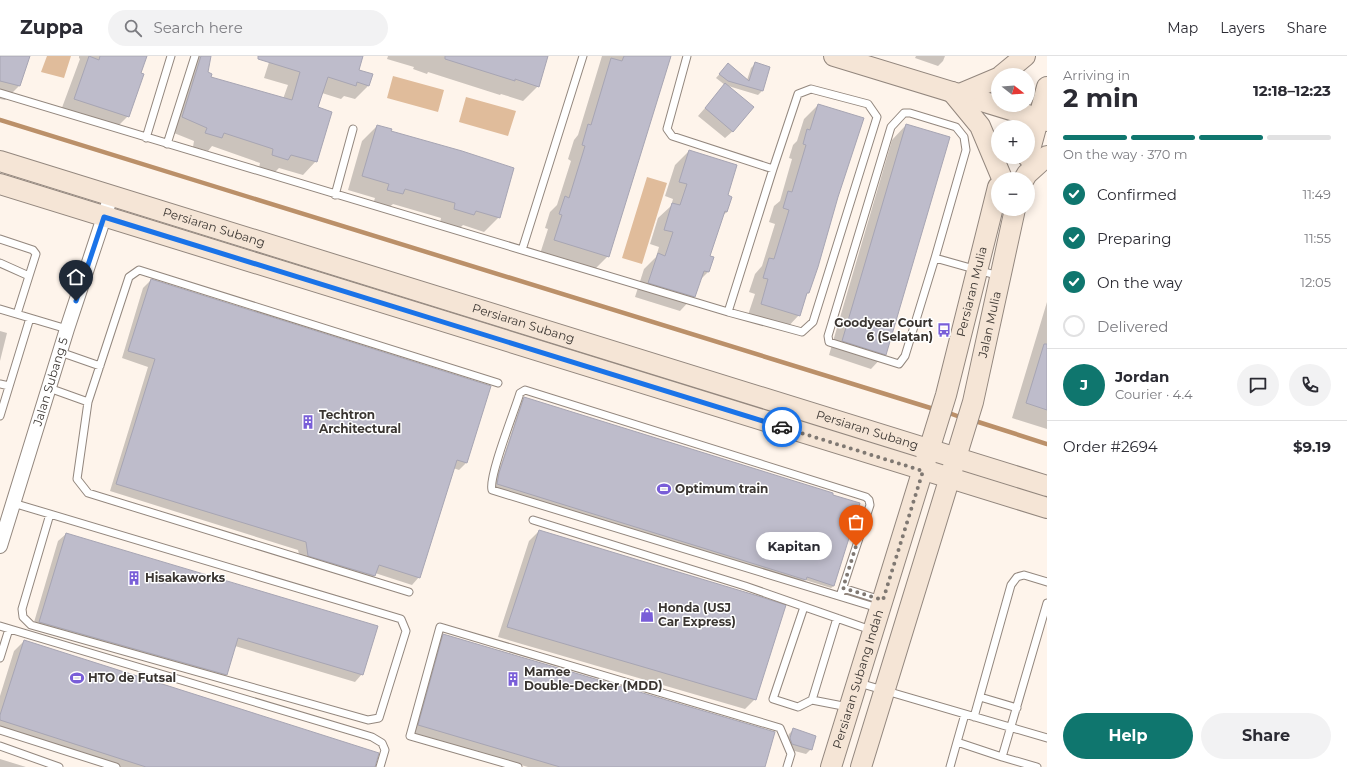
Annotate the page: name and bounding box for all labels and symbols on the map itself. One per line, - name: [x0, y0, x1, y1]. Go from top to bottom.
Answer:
- north arrow: [991, 68, 1035, 112]
- street label: Persiaran Subang: [161, 204, 267, 250]
- street label: Persiaran Mulia: [953, 245, 990, 338]
- pin: [59, 260, 93, 301]
- street label: Jalan Mulia: [975, 290, 1004, 360]
- street label: Persiaran Subang: [470, 300, 577, 346]
- place label: Goodyear Court 6 (Selatan): [834, 315, 934, 344]
- bus stop icon: Goodyear Court 6 (Selatan): [936, 322, 952, 338]
- street label: Jalan Subang 5: [29, 335, 71, 428]
- place label: Techtron Architectural: [318, 407, 401, 436]
- courier: [762, 407, 802, 447]
- street label: Persiaran Subang: [814, 407, 920, 453]
- building icon: Techtron Architectural: [300, 414, 316, 430]
- sports icon: Optimum train: [656, 481, 672, 497]
- place label: Optimum train: [675, 481, 768, 496]
- pin: [839, 505, 873, 546]
- callout: Kapitan: [756, 532, 832, 560]
- building icon: Hisakaworks: [126, 570, 142, 586]
- place label: Hisakaworks: [145, 570, 226, 585]
- place label: Honda (USJ Car Express): [658, 600, 736, 629]
- shop icon: Honda (USJ Car Express): [639, 607, 655, 623]
- street label: Persiaran Subang Indah: [829, 608, 886, 750]
- place label: Mamee Double-Decker (MDD): [524, 664, 662, 693]
- sports icon: HTO de Futsal: [69, 670, 85, 686]
- place label: HTO de Futsal: [88, 670, 176, 685]
- building icon: Mamee Double-Decker (MDD): [505, 671, 521, 687]

